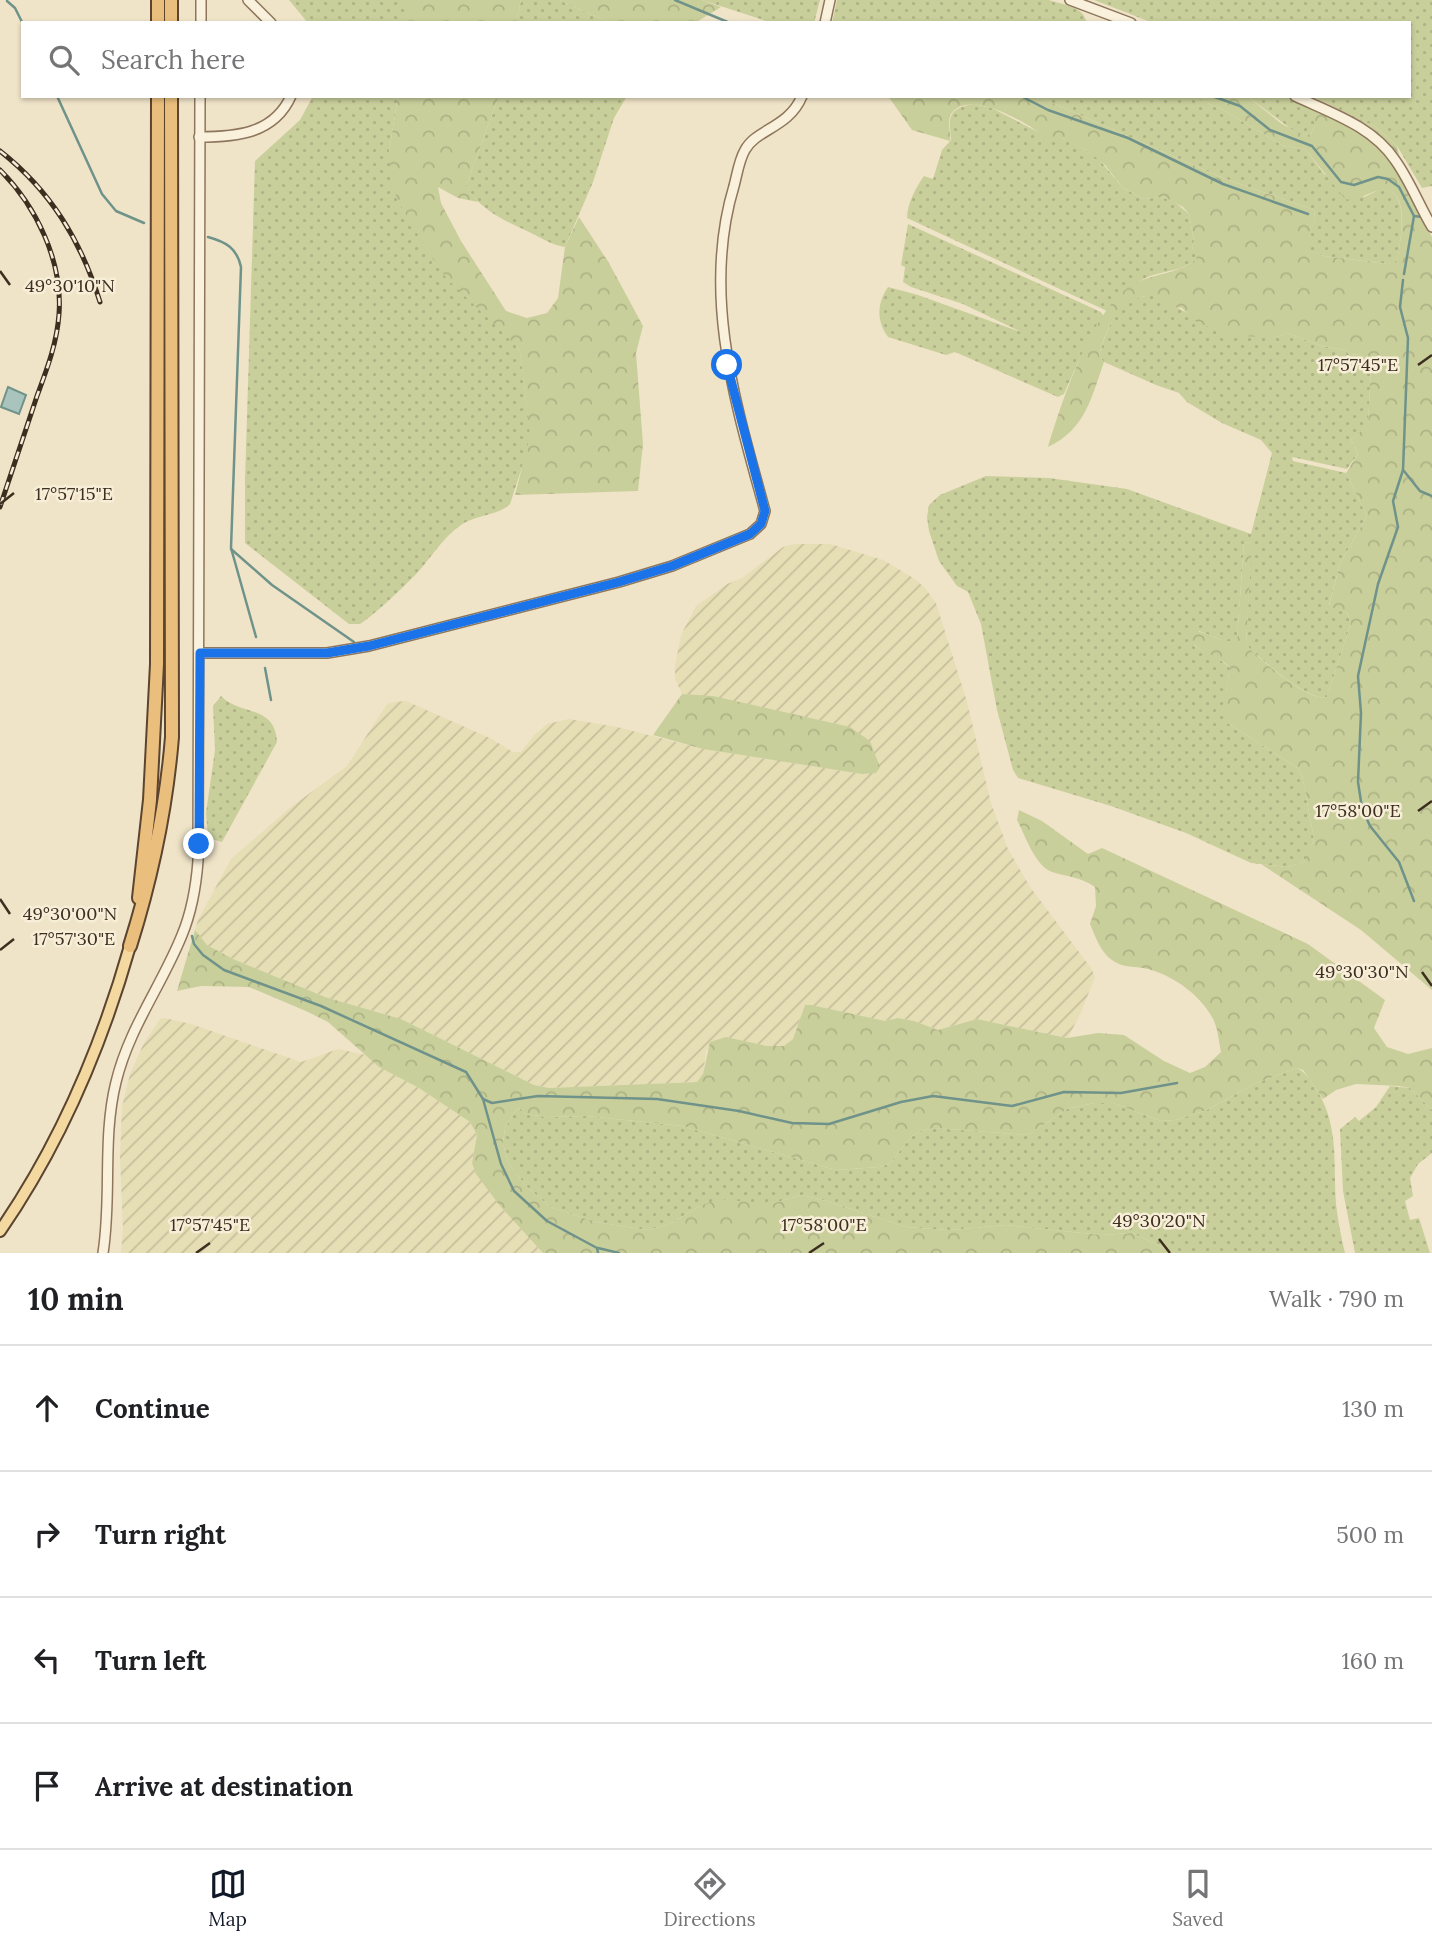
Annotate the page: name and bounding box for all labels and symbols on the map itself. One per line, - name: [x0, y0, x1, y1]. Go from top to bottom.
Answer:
- text: 49°30'10"N: [25, 274, 115, 297]
- route start: [711, 349, 742, 380]
- text: 17°57'45"E: [1318, 353, 1398, 376]
- text: 17°57'15"E: [35, 482, 113, 505]
- text: 17°58'00"E: [1315, 799, 1401, 822]
- route end: [183, 828, 214, 859]
- text: 49°30'00"N: [23, 902, 117, 925]
- text: 17°57'30"E: [33, 927, 115, 950]
- text: 49°30'30"N: [1315, 960, 1409, 983]
- text: 49°30'20"N: [1112, 1209, 1206, 1232]
- text: 17°57'45"E: [170, 1213, 250, 1236]
- text: 17°58'00"E: [781, 1213, 867, 1236]

